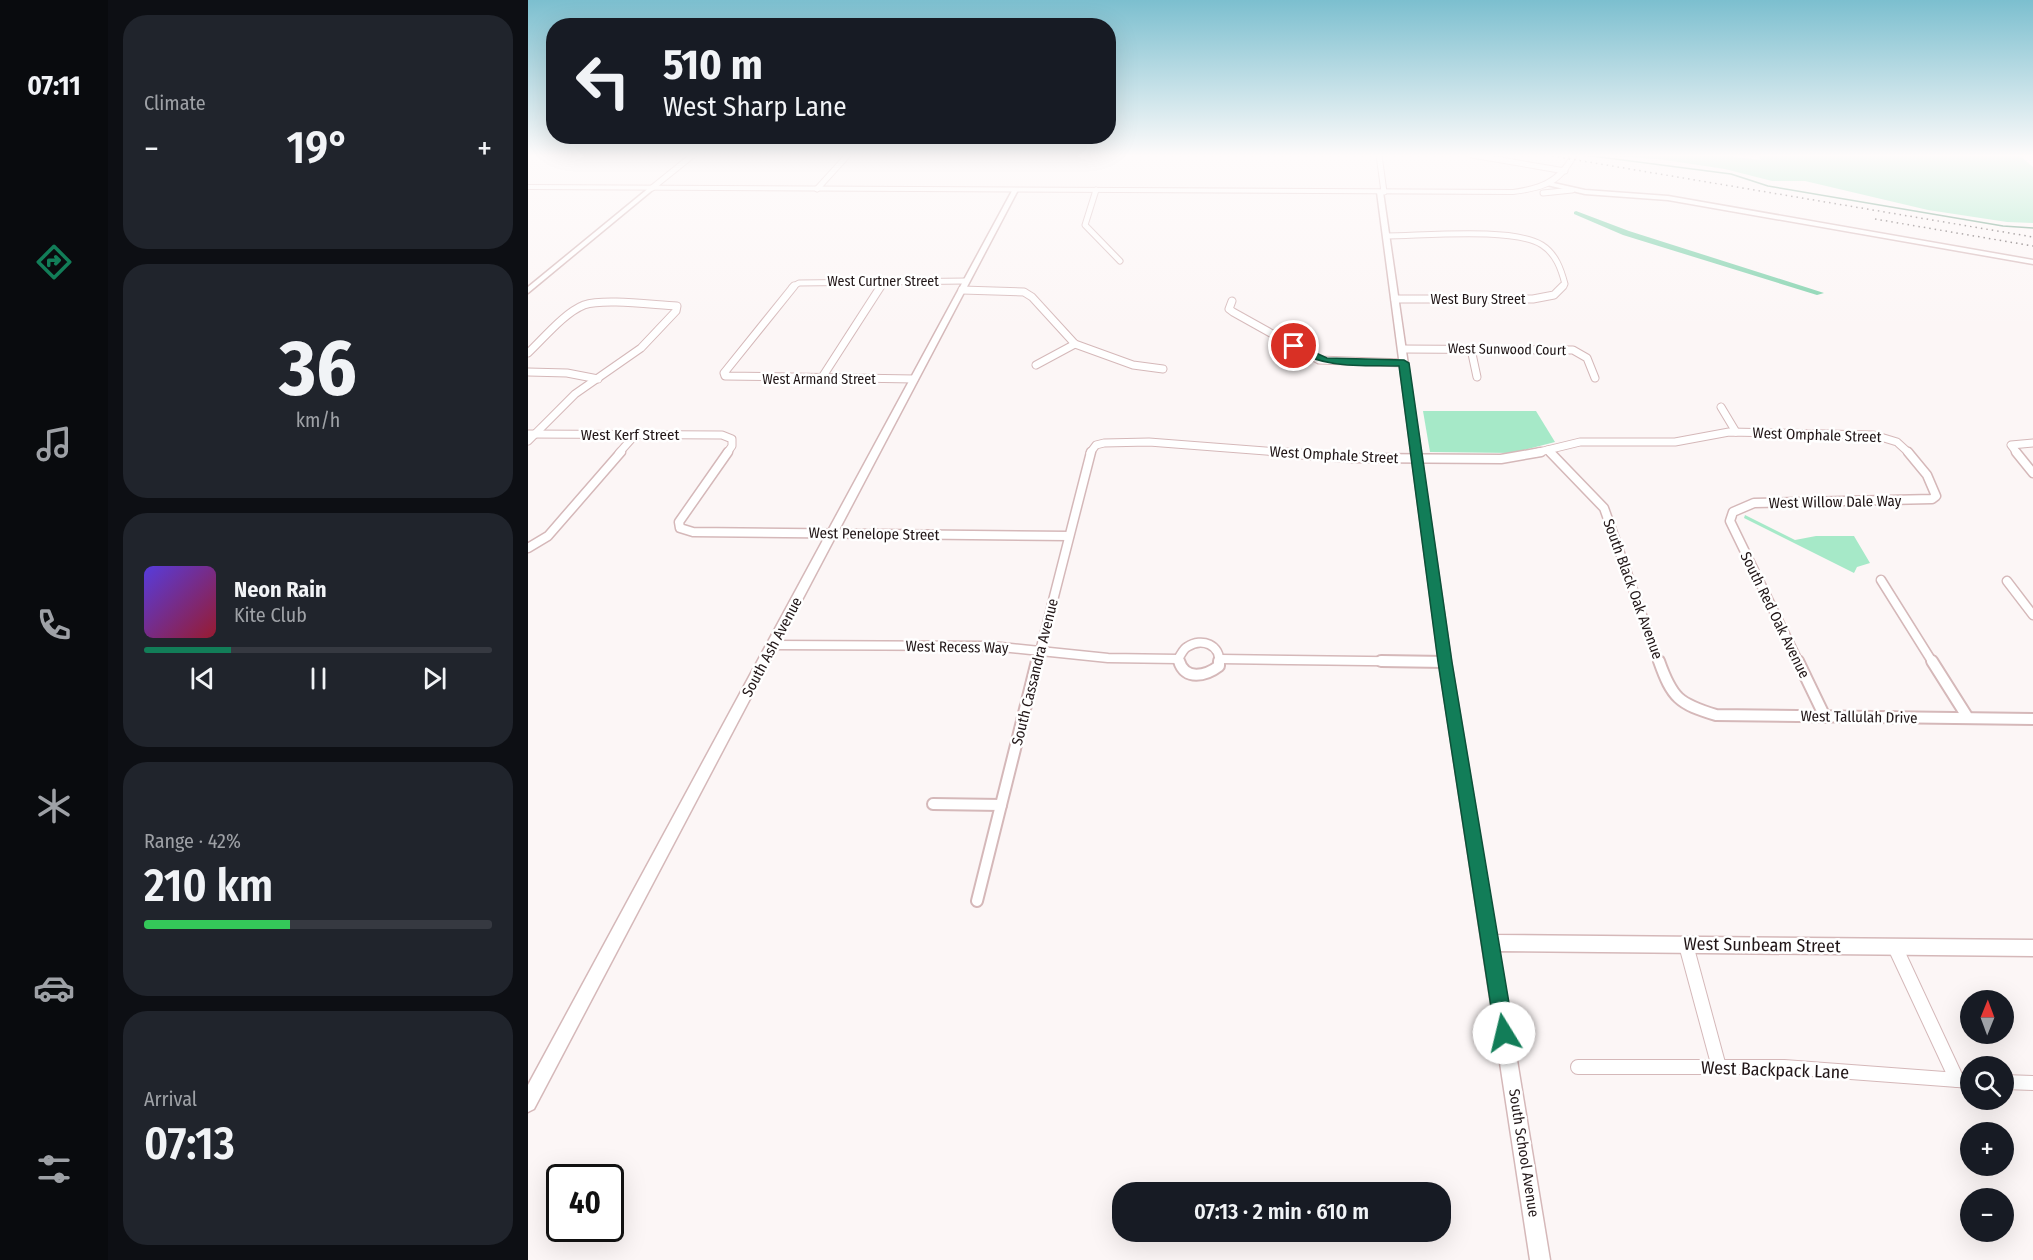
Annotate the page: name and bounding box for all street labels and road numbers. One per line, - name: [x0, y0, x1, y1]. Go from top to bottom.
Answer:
- street label: West Curtner Street: [827, 273, 939, 290]
- street label: West Bury Street: [1431, 291, 1526, 308]
- street label: West Sunwood Court: [1448, 340, 1567, 359]
- street label: West Armand Street: [762, 371, 876, 388]
- street label: West Omphale Street: [1752, 424, 1882, 446]
- street label: West Kerf Street: [581, 426, 679, 444]
- street label: West Omphale Street: [1269, 443, 1399, 467]
- street label: West Willow Dale Way: [1769, 492, 1902, 512]
- street label: South Black Oak Avenue: [1599, 516, 1667, 662]
- street label: West Penelope Street: [808, 524, 940, 544]
- street label: South Red Oak Avenue: [1737, 549, 1813, 681]
- street label: South Ash Avenue: [738, 594, 806, 700]
- street label: South Cassandra Avenue: [1008, 597, 1062, 747]
- street label: West Recess Way: [905, 637, 1009, 657]
- street label: West Tallulah Drive: [1800, 707, 1918, 727]
- street label: West Sunbeam Street: [1683, 933, 1841, 957]
- street label: West Backpack Lane: [1700, 1056, 1850, 1084]
- street label: South School Avenue: [1505, 1088, 1543, 1218]

